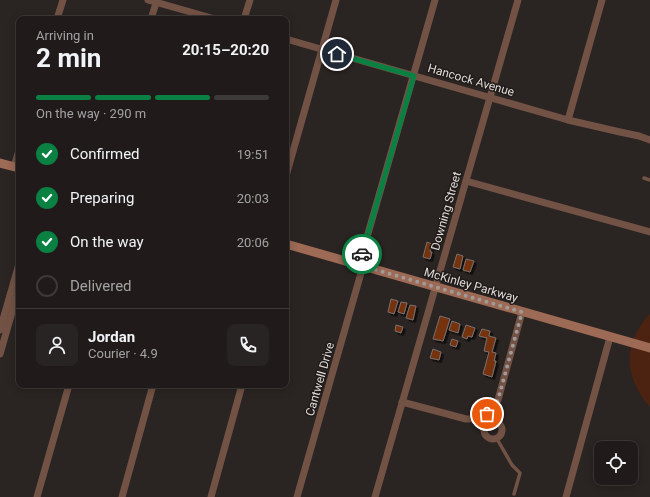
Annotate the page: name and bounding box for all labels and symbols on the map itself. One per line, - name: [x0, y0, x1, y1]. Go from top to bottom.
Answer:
- pin: [320, 37, 354, 71]
- street label: Hancock Avenue: [426, 61, 516, 99]
- street label: Downing Street: [428, 170, 464, 252]
- courier: [342, 234, 382, 274]
- street label: McKinley Parkway: [422, 265, 520, 305]
- street label: Cantwell Drive: [303, 341, 337, 417]
- pin: [470, 397, 504, 431]

